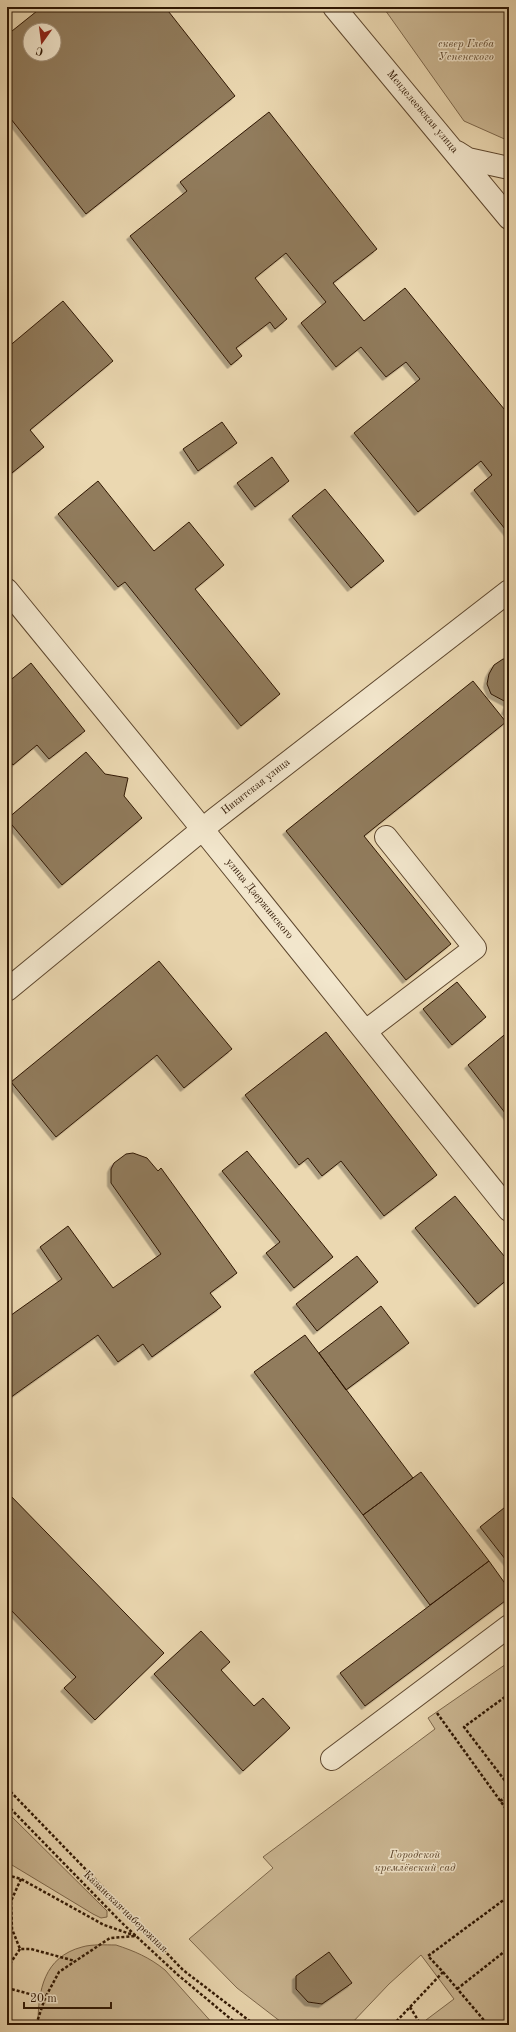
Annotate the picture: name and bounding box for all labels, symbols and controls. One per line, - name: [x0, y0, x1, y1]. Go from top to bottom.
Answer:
- north arrow: [22, 22, 62, 62]
- park label: сквер Глеба Успенского: [438, 39, 494, 63]
- text: С: [35, 44, 45, 56]
- street label: Менделеевская улица: [384, 68, 460, 156]
- street label: Никитская улица: [220, 756, 293, 817]
- street label: улица Дзержинского: [223, 857, 295, 941]
- park label: Городской кремлёвский сад: [374, 1850, 456, 1874]
- street label: Казанская набережная: [81, 1869, 169, 1955]
- scale bar: [24, 1984, 111, 2010]
- text: 20 m: [30, 1993, 57, 2005]

